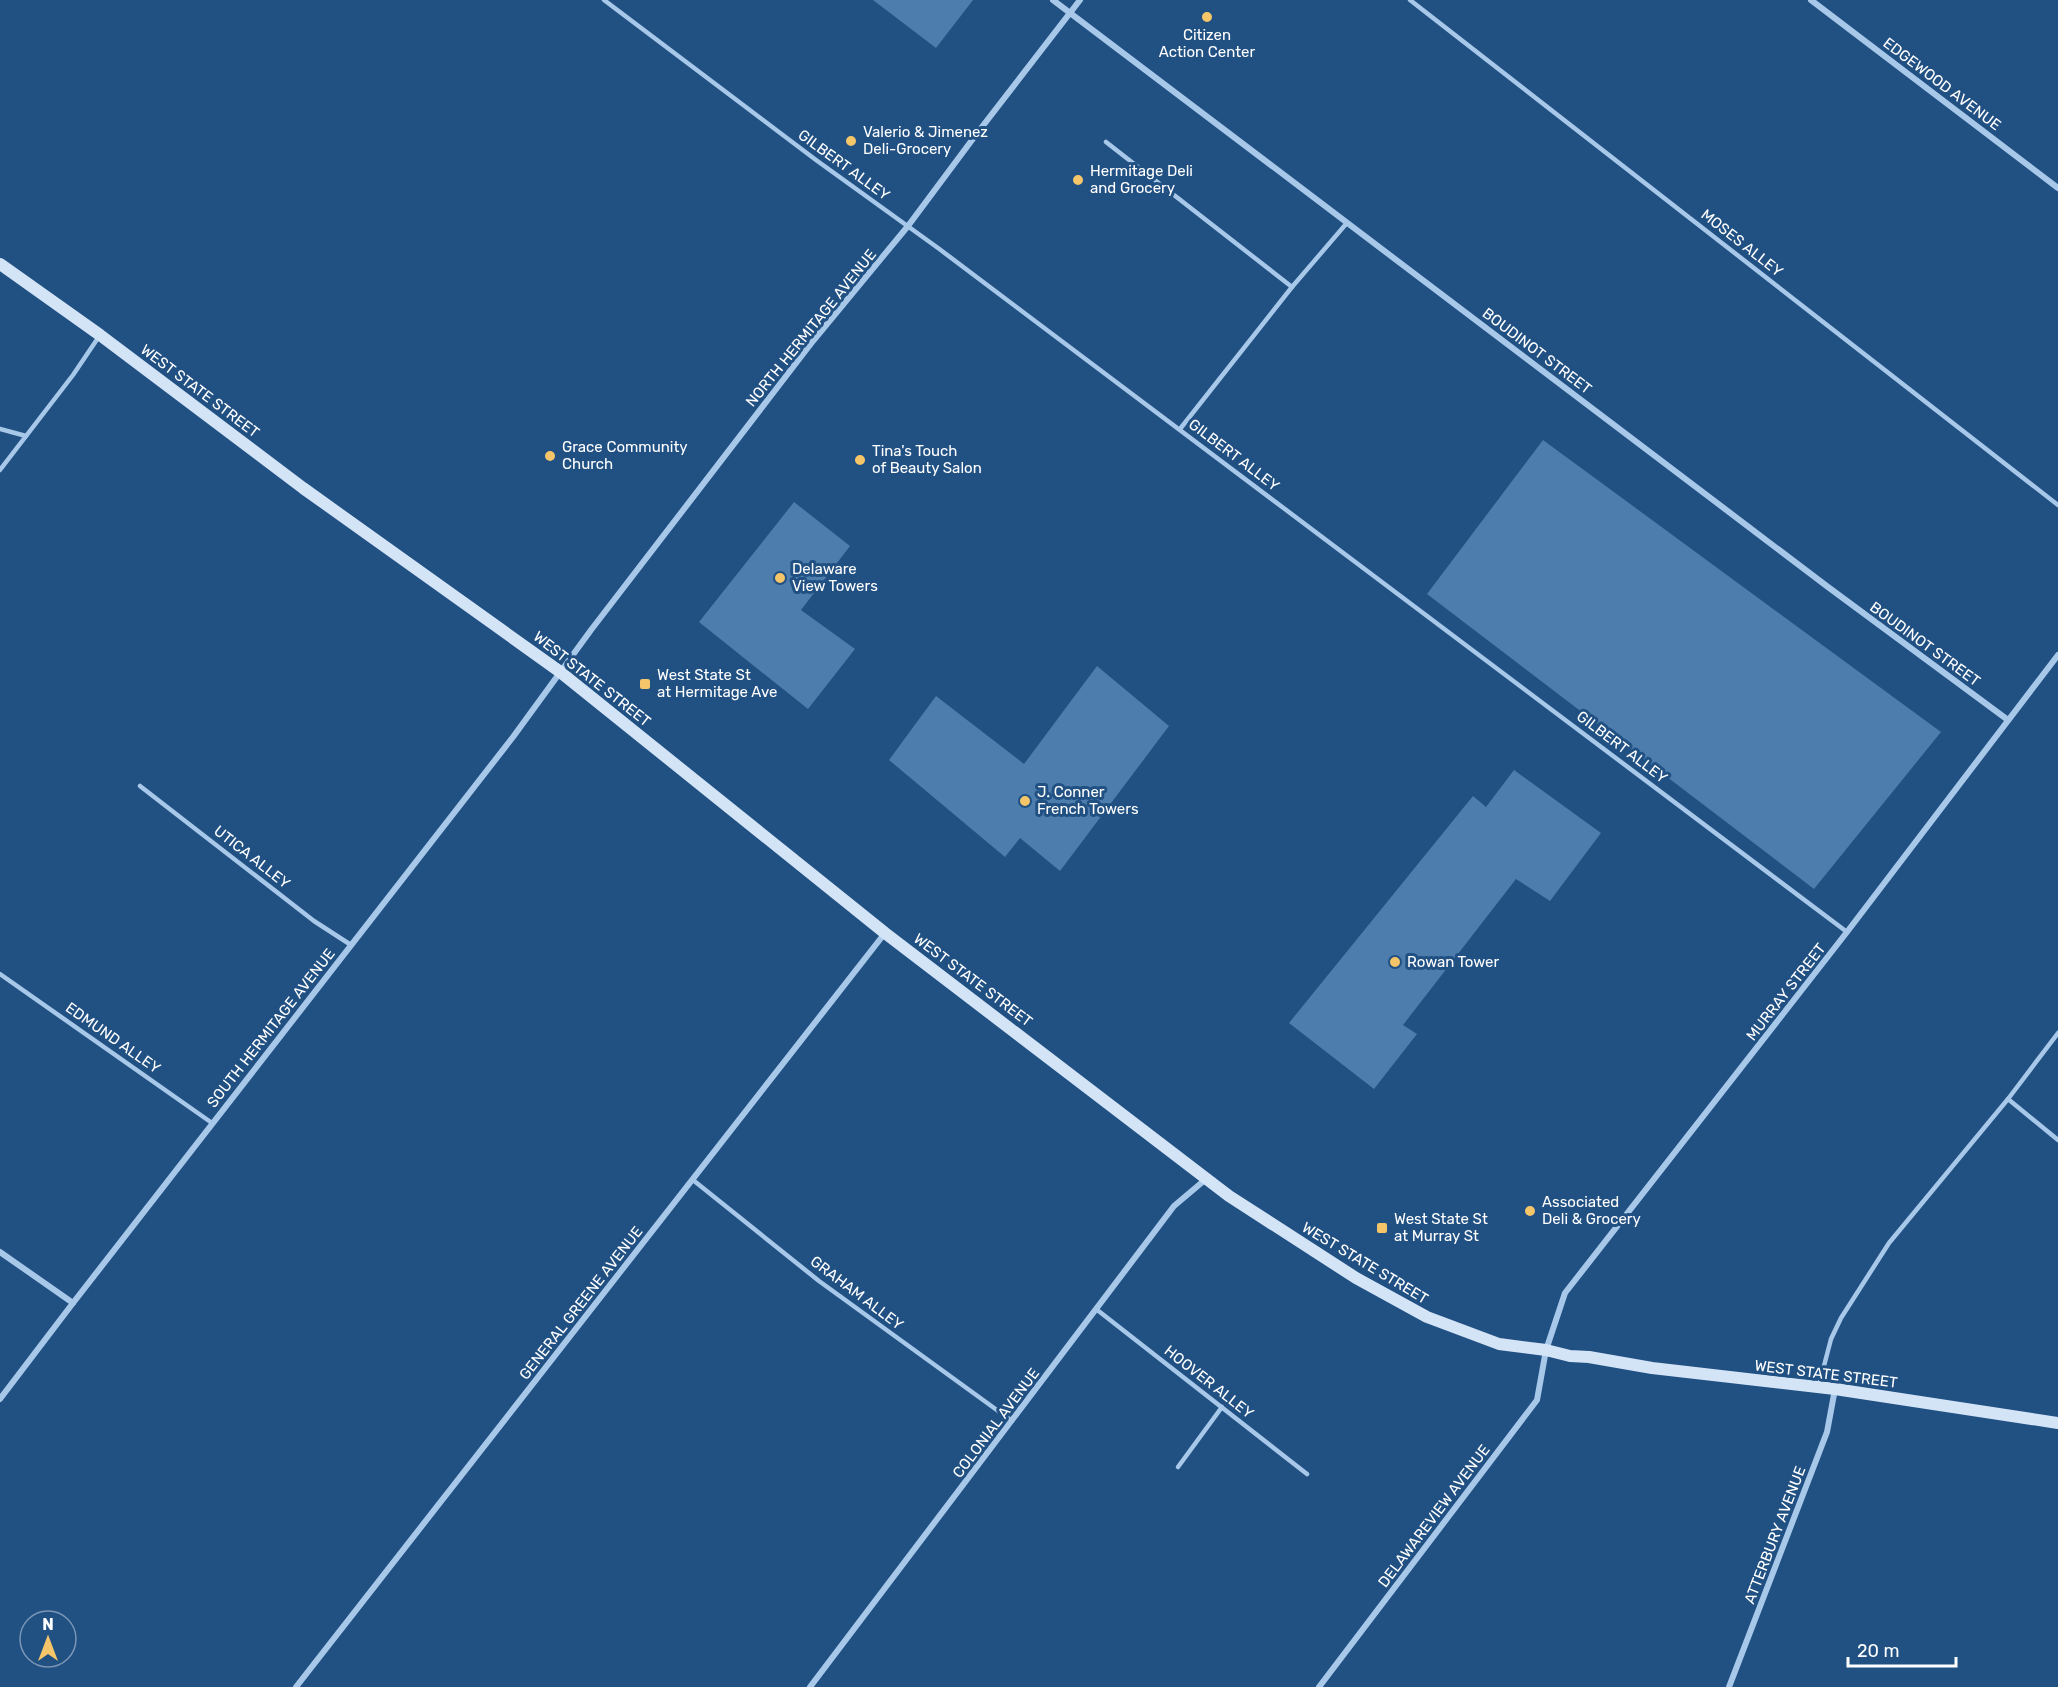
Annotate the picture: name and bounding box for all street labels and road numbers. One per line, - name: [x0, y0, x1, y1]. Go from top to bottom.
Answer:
- street label: EDGEWOOD AVENUE: [1880, 34, 2004, 134]
- street label: GILBERT ALLEY: [795, 126, 894, 204]
- street label: MOSES ALLEY: [1698, 205, 1787, 281]
- street label: NORTH HERMITAGE AVENUE: [742, 246, 880, 410]
- street label: BOUDINOT STREET: [1479, 304, 1595, 398]
- street label: WEST STATE STREET: [137, 340, 263, 442]
- street label: GILBERT ALLEY: [1185, 415, 1283, 495]
- street label: BOUDINOT STREET: [1866, 598, 1984, 690]
- street label: WEST STATE STREET: [530, 628, 655, 731]
- street label: GILBERT ALLEY: [1573, 707, 1671, 787]
- street label: UTICA ALLEY: [210, 822, 294, 893]
- street label: WEST STATE STREET: [910, 929, 1036, 1031]
- street label: MURRAY STREET: [1742, 939, 1830, 1044]
- street label: SOUTH HERMITAGE AVENUE: [203, 945, 339, 1111]
- street label: EDMUND ALLEY: [62, 999, 164, 1078]
- street label: WEST STATE STREET: [1299, 1218, 1432, 1308]
- street label: GENERAL GREENE AVENUE: [516, 1223, 646, 1383]
- street label: GRAHAM ALLEY: [807, 1252, 907, 1334]
- street label: HOOVER ALLEY: [1161, 1342, 1258, 1423]
- street label: WEST STATE STREET: [1753, 1356, 1899, 1392]
- street label: COLONIAL AVENUE: [949, 1365, 1043, 1481]
- street label: DELAWAREVIEW AVENUE: [1374, 1441, 1494, 1591]
- street label: ATTERBURY AVENUE: [1740, 1464, 1810, 1606]

